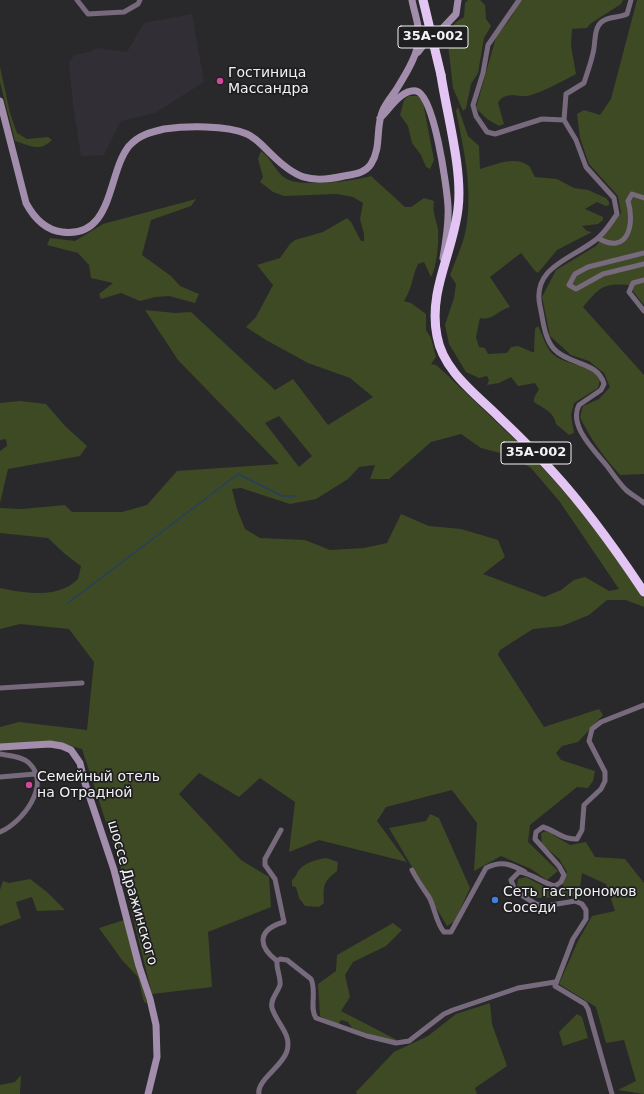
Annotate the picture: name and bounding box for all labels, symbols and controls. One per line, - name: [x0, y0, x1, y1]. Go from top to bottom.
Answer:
- road number: 35А-002: [398, 26, 468, 48]
- place label: Гостиница Массандра: [228, 65, 309, 98]
- marker: Гостиница Массандра: [215, 76, 225, 86]
- road number: 35А-002: [501, 442, 571, 464]
- place label: Семейный отель на Отрадной: [37, 769, 160, 802]
- marker: Семейный отель на Отрадной: [24, 780, 34, 790]
- street label: шоссе Дражинского: [103, 819, 161, 967]
- place label: Сеть гастрономов Соседи: [503, 884, 637, 916]
- marker: Сеть гастрономов Соседи: [490, 895, 500, 905]

